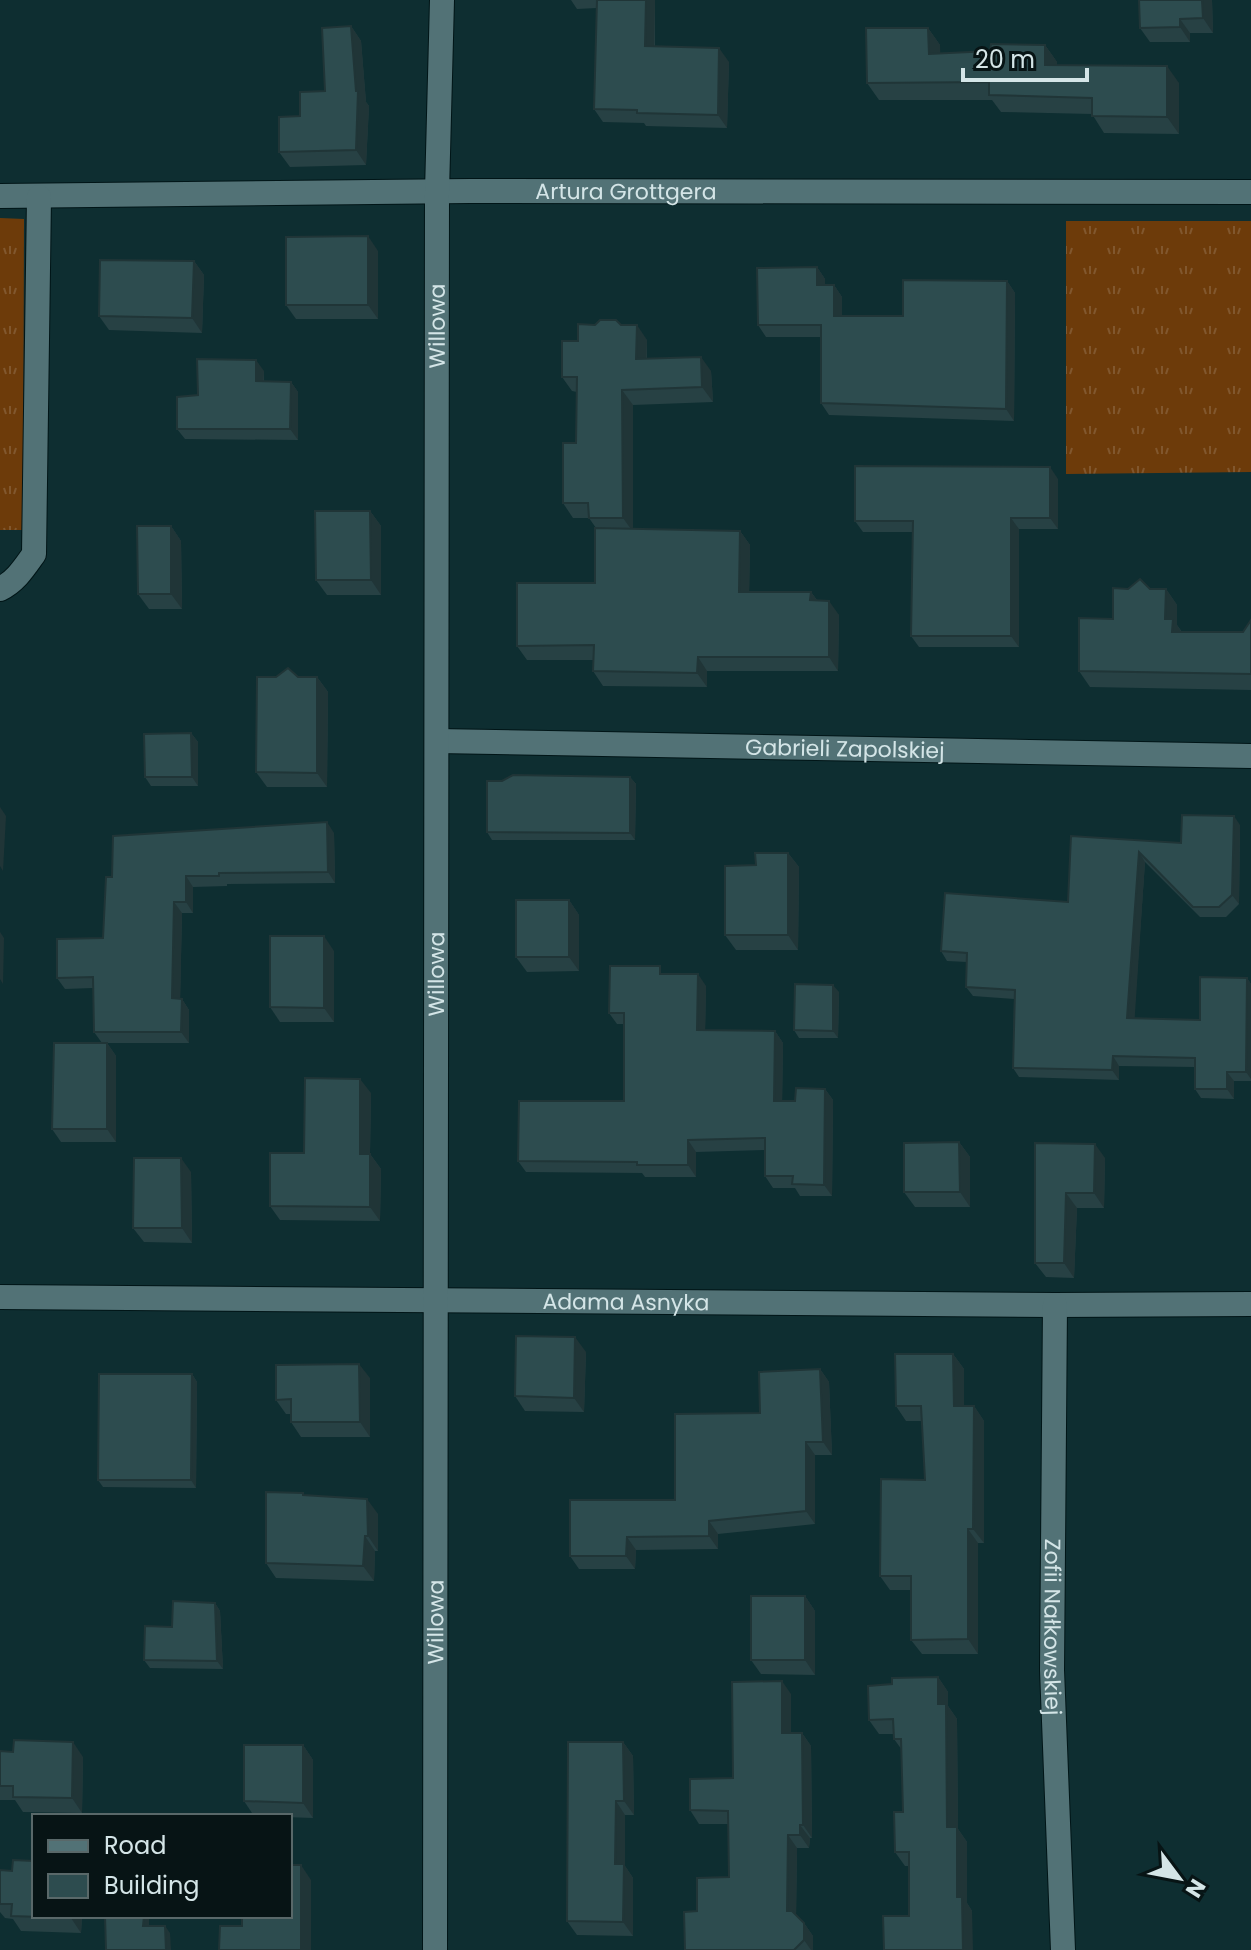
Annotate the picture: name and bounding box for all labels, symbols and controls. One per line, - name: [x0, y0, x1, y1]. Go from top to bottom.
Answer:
- scale bar: [963, 32, 1087, 82]
- text: 20 m: [975, 43, 1035, 76]
- street label: Artura Grottgera: [535, 176, 717, 207]
- street label: Willowa: [422, 284, 453, 368]
- street label: Gabrieli Zapolskiej: [745, 732, 945, 766]
- street label: Willowa: [421, 932, 452, 1016]
- street label: Adama Asnyka: [542, 1286, 710, 1318]
- street label: Zofii Nałkowskiej: [1036, 1539, 1069, 1716]
- street label: Willowa: [420, 1580, 451, 1664]
- legend: [32, 1814, 292, 1918]
- text: Road: [104, 1829, 166, 1862]
- north arrow: [1139, 1838, 1219, 1918]
- text: Building: [104, 1869, 200, 1902]
- text: N: [1178, 1873, 1213, 1904]

